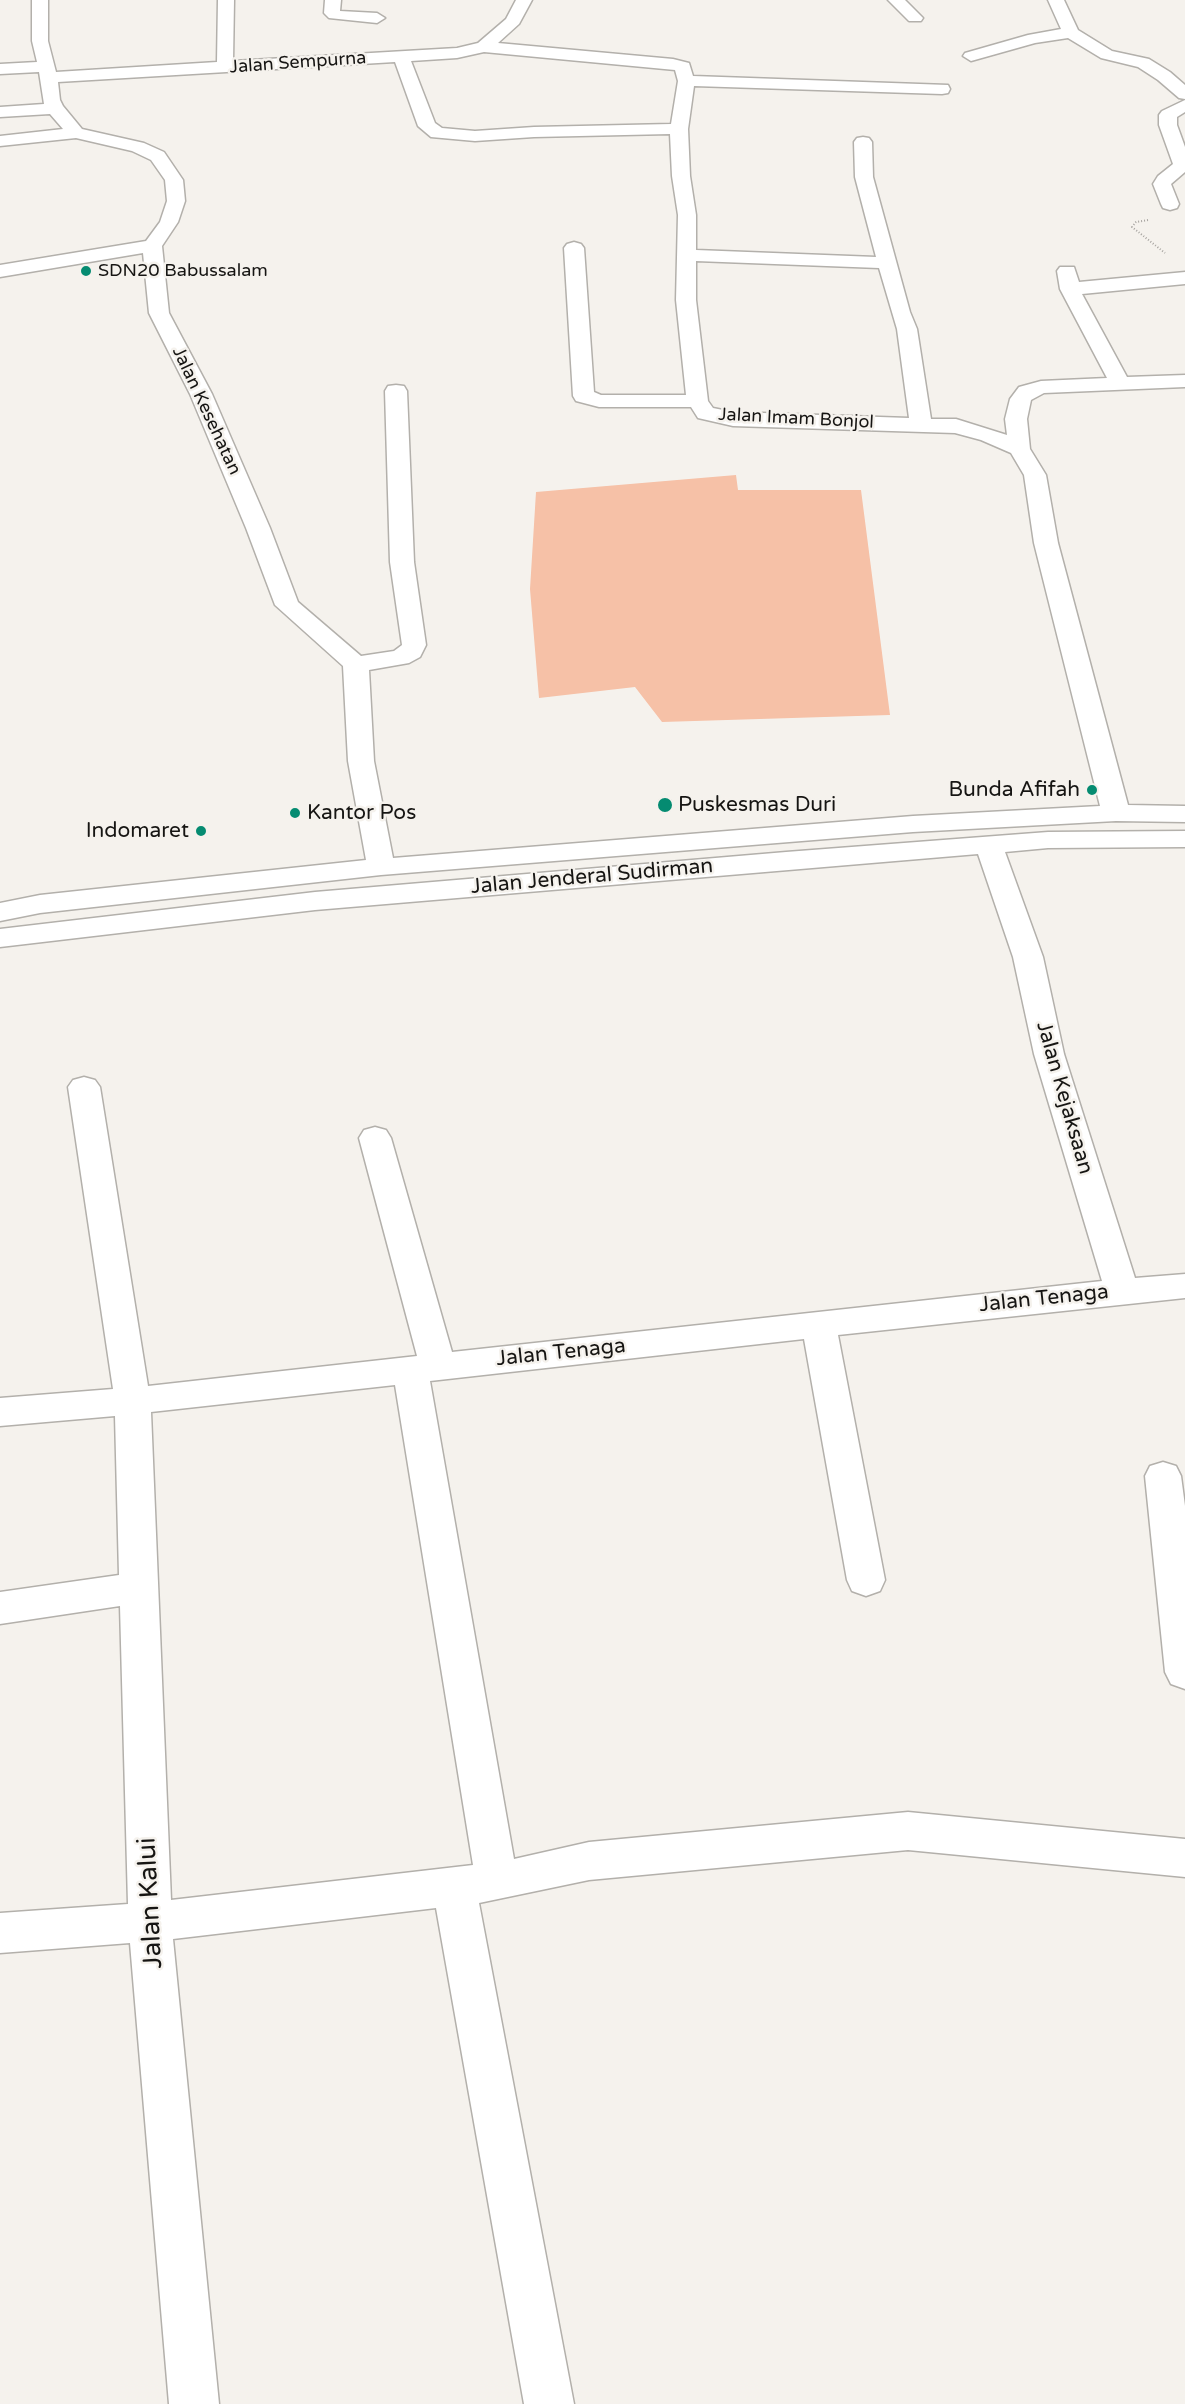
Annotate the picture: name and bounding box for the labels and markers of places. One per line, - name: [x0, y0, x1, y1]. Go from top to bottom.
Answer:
- place label: SDN20 Babussalam: [98, 260, 268, 282]
- marker: SDN20 Babussalam: [79, 264, 93, 278]
- place label: Bunda Afifah: [949, 777, 1080, 803]
- marker: Bunda Afifah: [1085, 783, 1099, 797]
- place label: Puskesmas Duri: [678, 792, 836, 818]
- marker: Puskesmas Duri: [656, 796, 674, 814]
- place label: Kantor Pos: [307, 800, 416, 826]
- marker: Kantor Pos: [288, 806, 302, 820]
- place label: Indomaret: [86, 818, 189, 844]
- marker: Indomaret: [194, 824, 208, 838]

